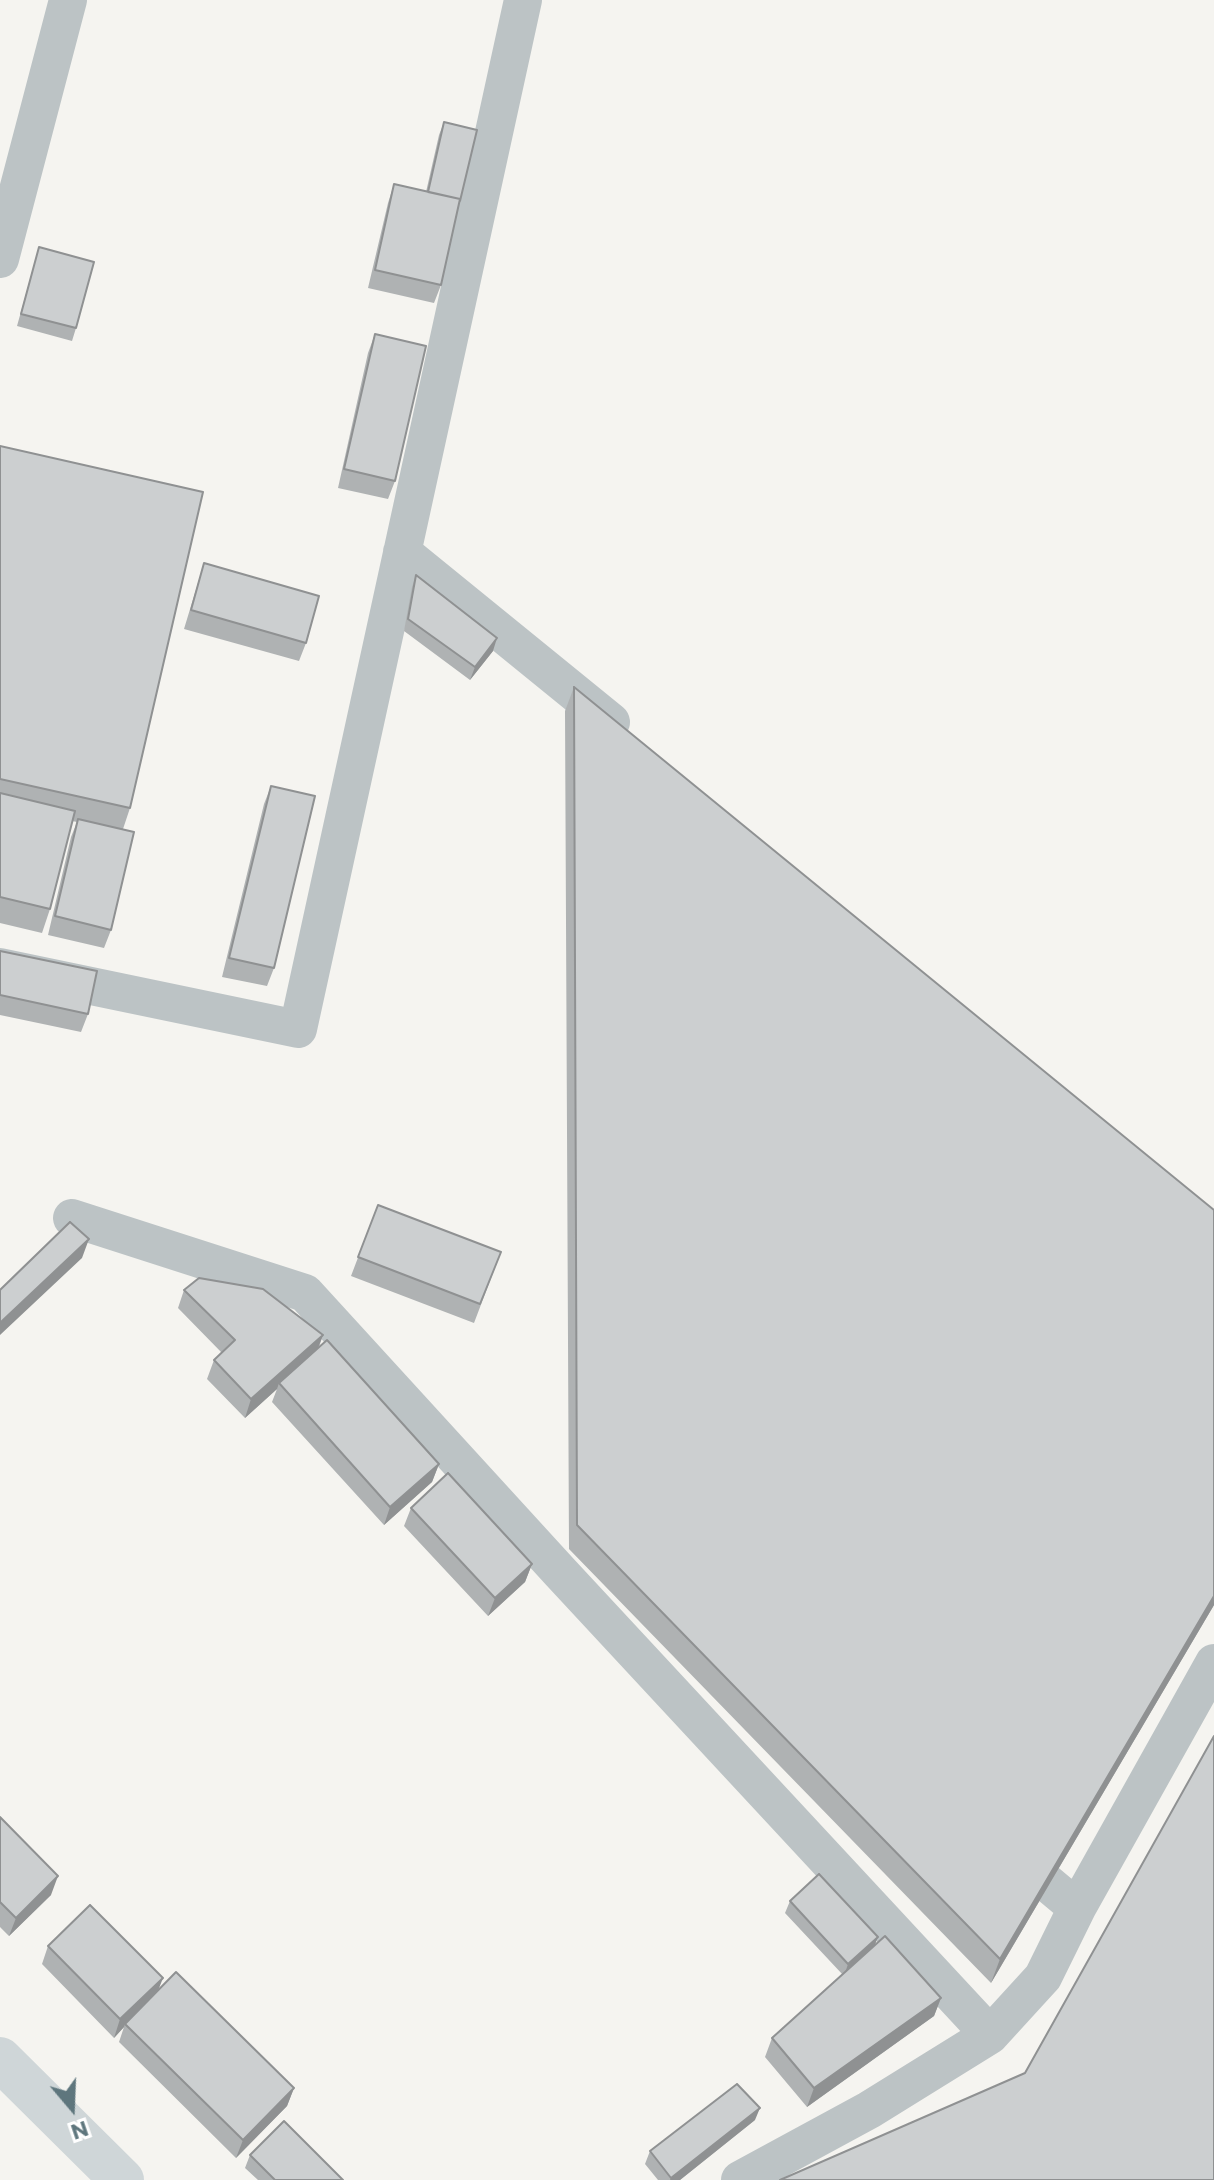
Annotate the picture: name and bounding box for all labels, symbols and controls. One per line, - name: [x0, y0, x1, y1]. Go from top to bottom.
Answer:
- north arrow: [32, 2068, 112, 2148]
- text: N: [68, 2116, 92, 2147]

